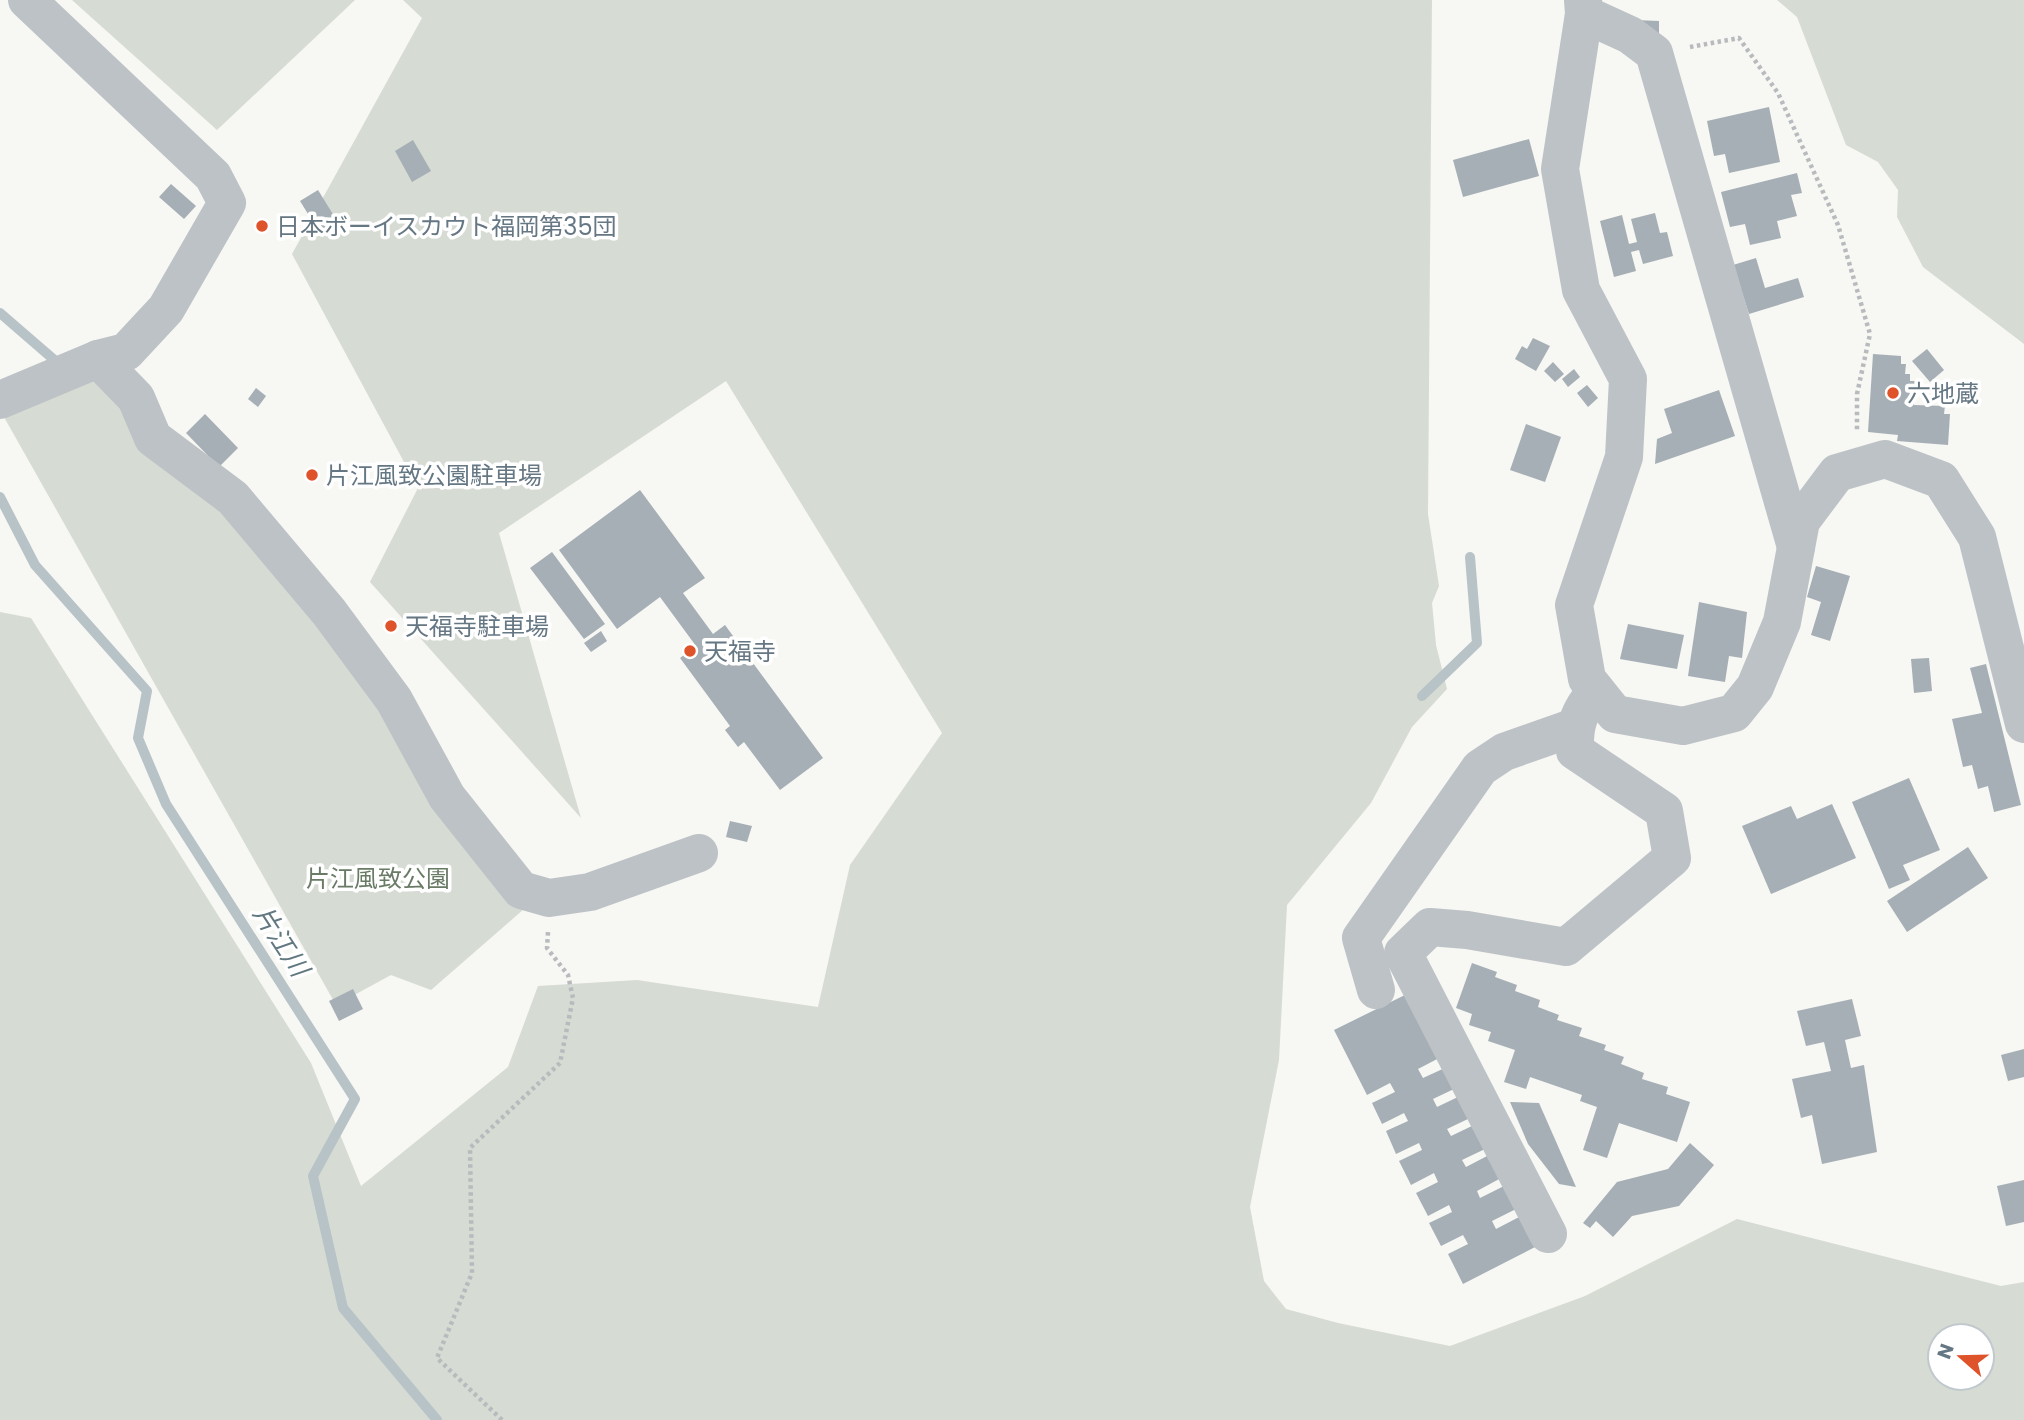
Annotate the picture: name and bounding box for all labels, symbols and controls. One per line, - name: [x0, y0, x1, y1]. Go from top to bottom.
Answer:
- place label: 日本ボーイスカウト福岡第35団: [276, 210, 617, 243]
- marker: 日本ボーイスカウト福岡第35団: [254, 218, 270, 234]
- place label: 六地蔵: [1907, 377, 1979, 410]
- marker: 六地蔵: [1885, 385, 1901, 401]
- place label: 片江風致公園駐車場: [326, 459, 542, 492]
- marker: 片江風致公園駐車場: [304, 467, 320, 483]
- place label: 天福寺駐車場: [405, 610, 549, 643]
- marker: 天福寺駐車場: [383, 618, 399, 634]
- place label: 天福寺: [704, 635, 776, 668]
- marker: 天福寺: [682, 643, 698, 659]
- park label: 片江風致公園: [306, 862, 450, 895]
- water label: 片江川: [245, 898, 319, 986]
- north arrow: [1926, 1322, 1996, 1392]
- text: N: [1930, 1340, 1961, 1363]

